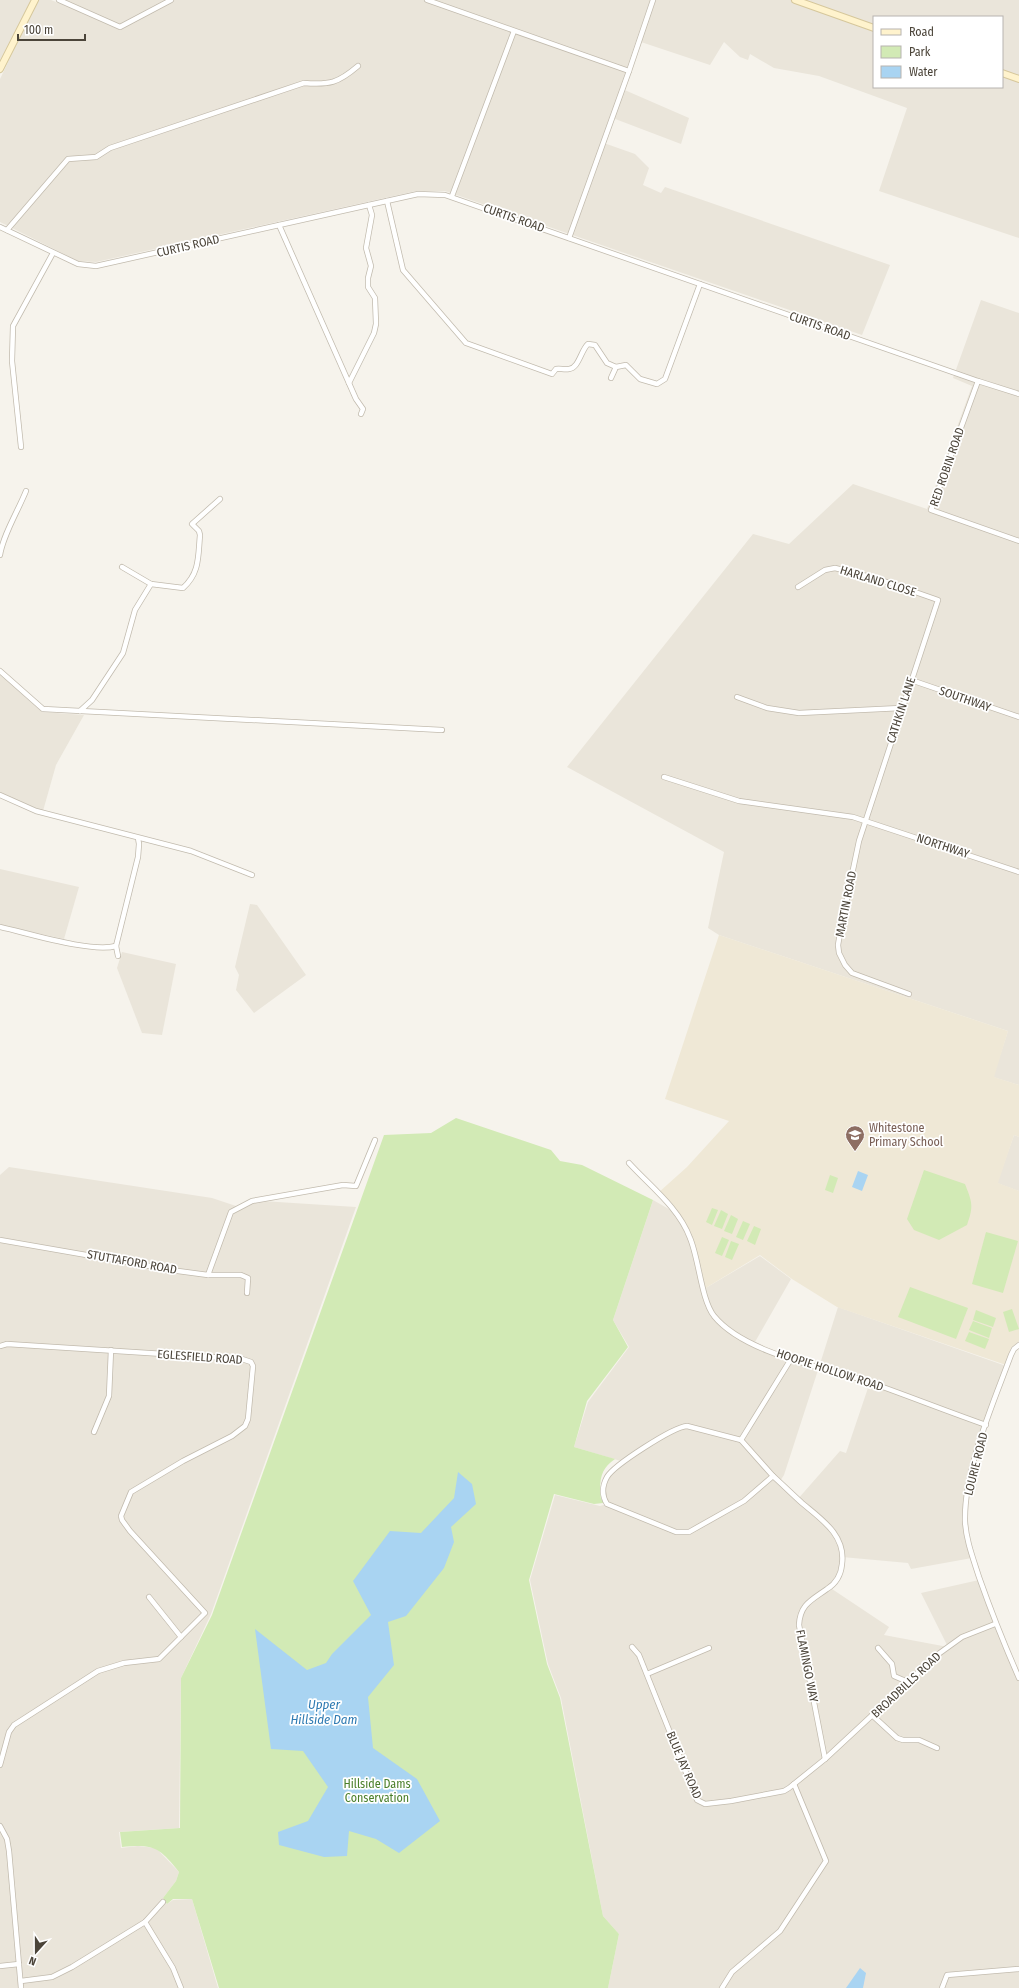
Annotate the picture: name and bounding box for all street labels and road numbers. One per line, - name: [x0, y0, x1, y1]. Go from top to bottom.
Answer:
- street label: CURTIS ROAD: [481, 201, 547, 235]
- street label: CURTIS ROAD: [155, 232, 221, 260]
- street label: CURTIS ROAD: [787, 309, 853, 343]
- street label: RED ROBIN ROAD: [927, 426, 967, 508]
- street label: HARLAND CLOSE: [838, 563, 918, 599]
- street label: CATHKIN LANE: [884, 675, 918, 745]
- street label: SOUTHWAY: [937, 684, 993, 714]
- street label: NORTHWAY: [915, 831, 971, 861]
- street label: MARTIN ROAD: [833, 870, 859, 938]
- street label: STUTTAFORD ROAD: [86, 1247, 178, 1277]
- street label: HOOPIE HOLLOW ROAD: [775, 1346, 885, 1394]
- street label: EGLESFIELD ROAD: [157, 1347, 243, 1367]
- street label: LOURIE ROAD: [961, 1431, 991, 1497]
- street label: FLAMINGO WAY: [793, 1628, 821, 1704]
- street label: BROADBILLS ROAD: [868, 1649, 944, 1721]
- street label: BLUE JAY ROAD: [663, 1729, 705, 1801]

